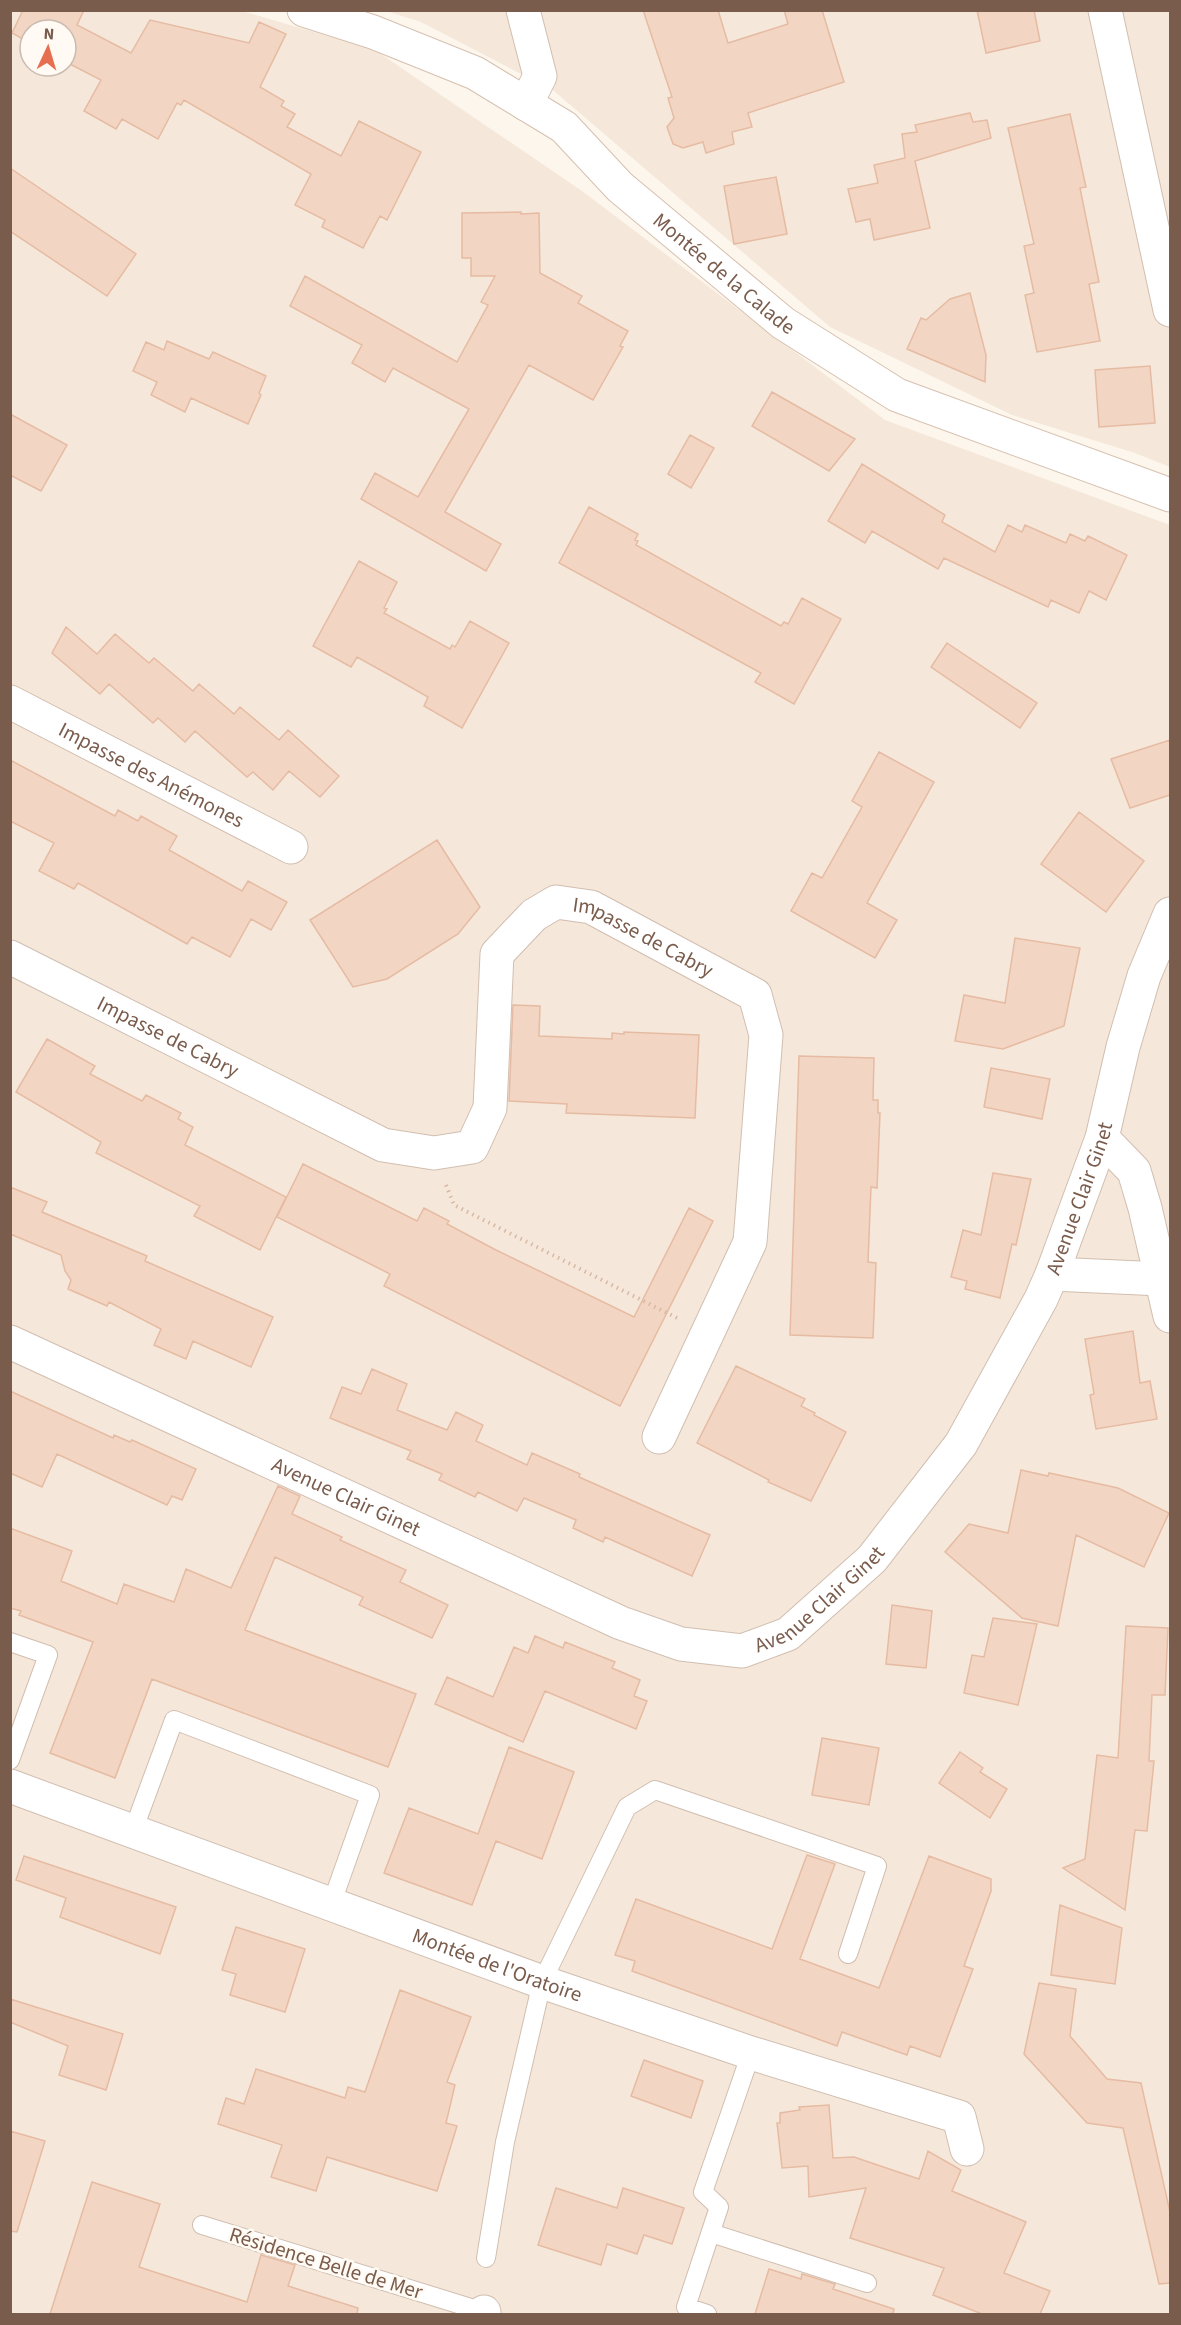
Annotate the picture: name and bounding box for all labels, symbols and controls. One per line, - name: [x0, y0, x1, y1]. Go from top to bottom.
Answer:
- north arrow: [18, 18, 78, 78]
- text: N: [43, 23, 55, 45]
- street label: Montée de la Calade: [646, 206, 801, 342]
- street label: Impasse des Anémones: [53, 715, 249, 835]
- street label: Impasse de Cabry: [571, 890, 719, 985]
- street label: Impasse de Cabry: [92, 988, 244, 1085]
- street label: Avenue Clair Ginet: [1038, 1119, 1120, 1279]
- street label: Avenue Clair Ginet: [267, 1449, 425, 1544]
- street label: Avenue Clair Ginet: [750, 1539, 892, 1660]
- street label: Montée de l'Oratoire: [408, 1920, 586, 2010]
- street label: Résidence Belle de Mer: [226, 2219, 427, 2307]

